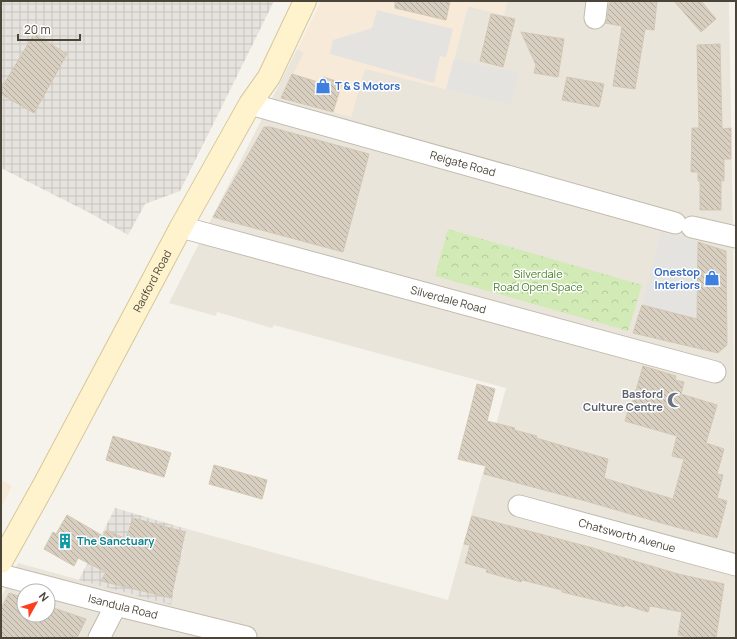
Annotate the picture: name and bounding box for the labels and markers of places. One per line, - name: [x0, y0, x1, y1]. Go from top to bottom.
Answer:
- shop icon: T & S Motors: [314, 77, 332, 95]
- place label: T & S Motors: [335, 78, 400, 93]
- place label: Onestop Interiors: [654, 264, 700, 292]
- shop icon: Onestop Interiors: [703, 269, 721, 287]
- place label: Basford Culture Centre: [583, 386, 663, 414]
- mosque icon: Basford Culture Centre: [666, 391, 684, 409]
- building icon: The Sanctuary: [56, 532, 74, 550]
- place label: The Sanctuary: [77, 533, 155, 548]

